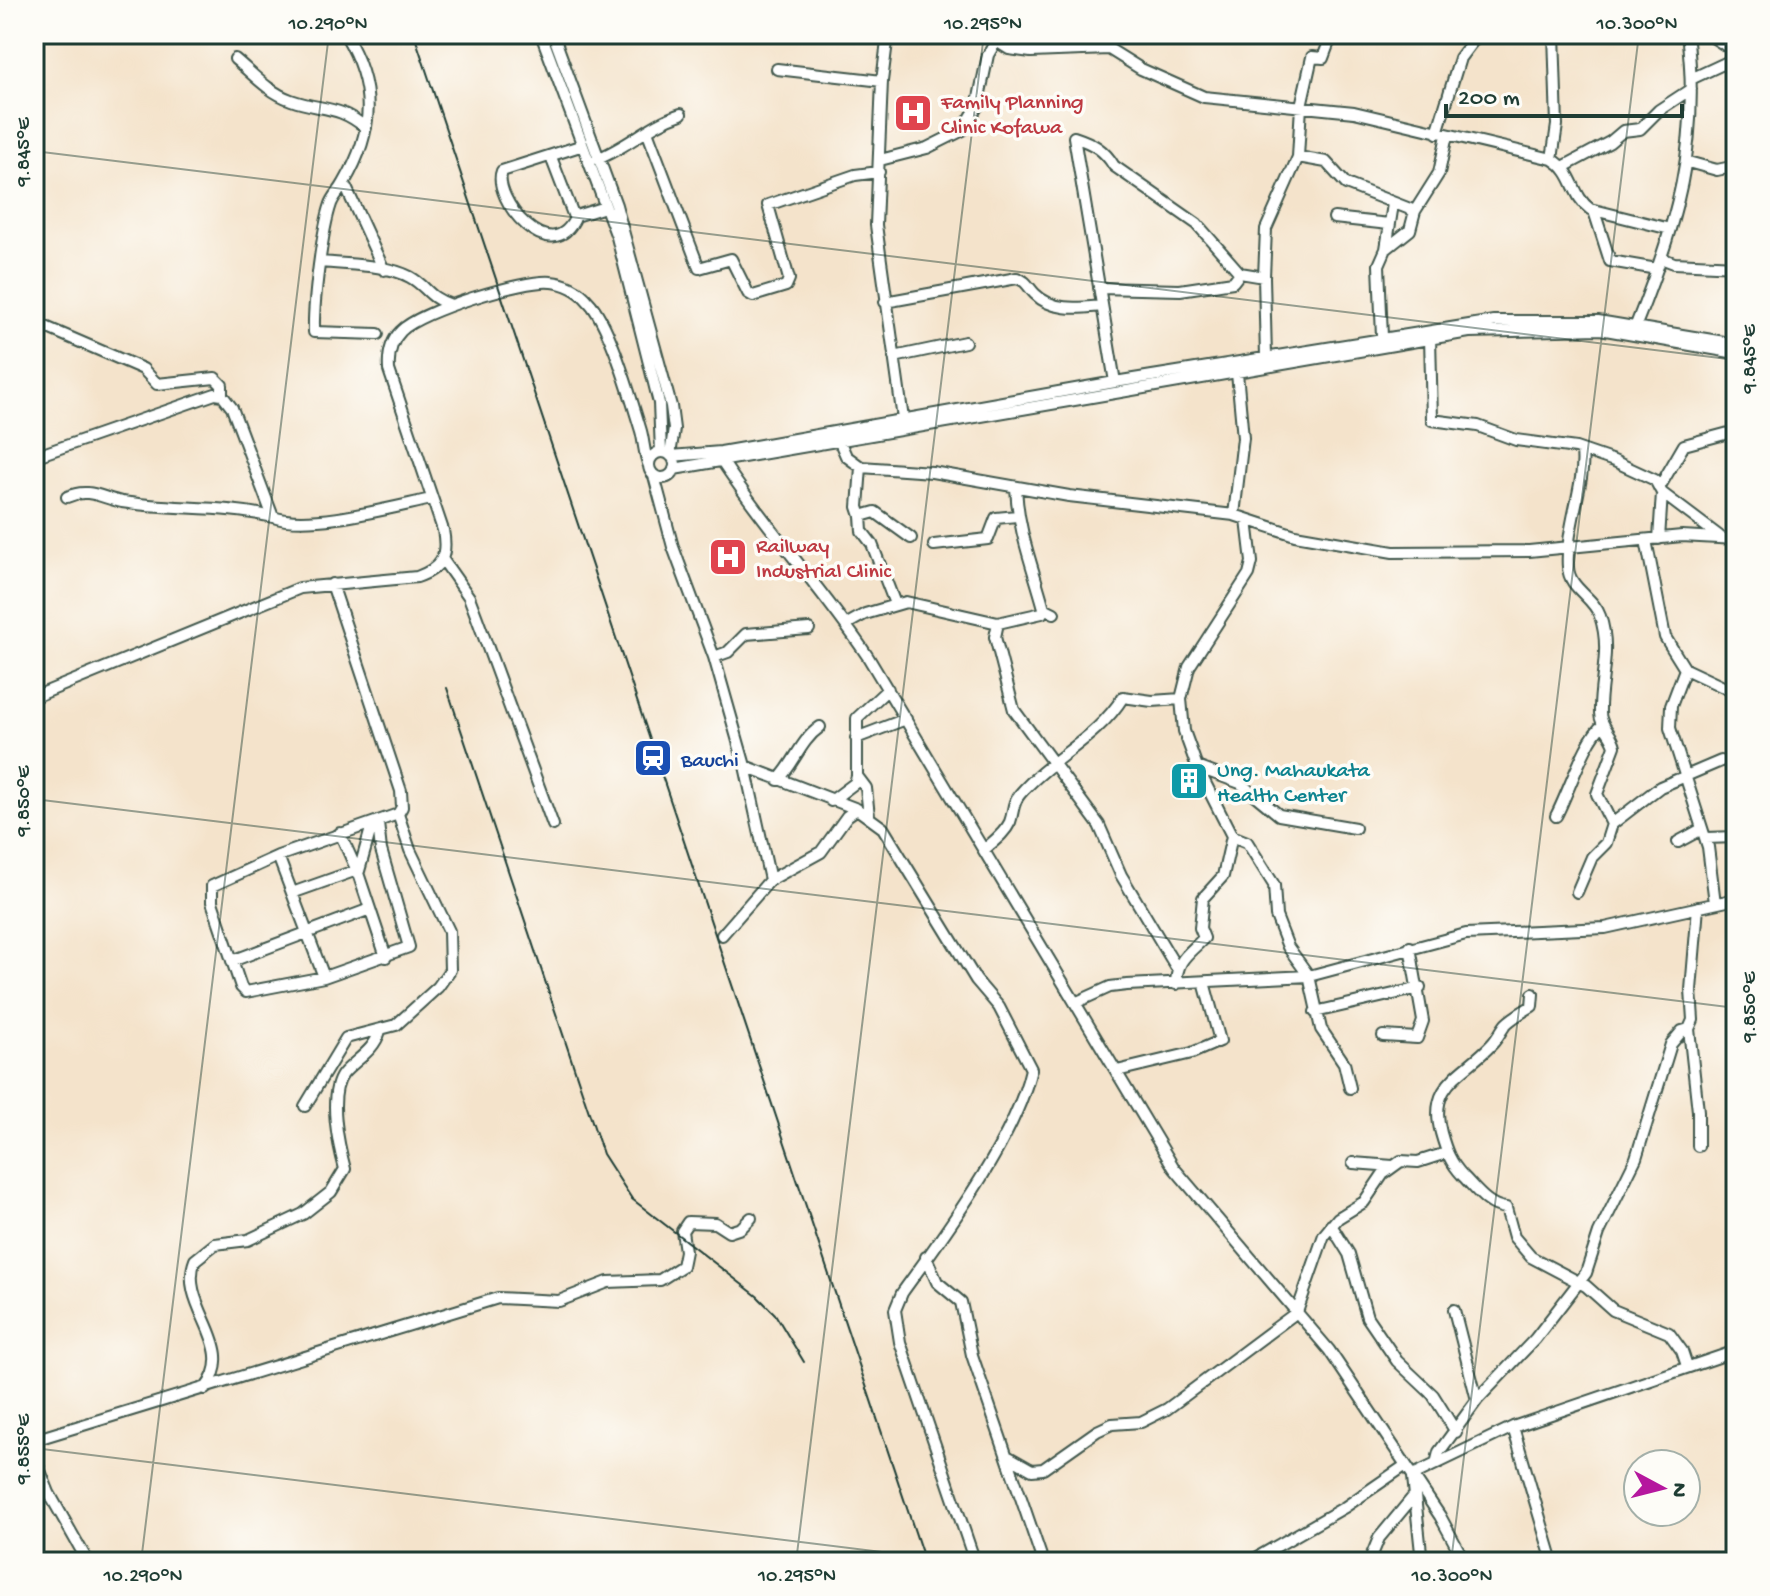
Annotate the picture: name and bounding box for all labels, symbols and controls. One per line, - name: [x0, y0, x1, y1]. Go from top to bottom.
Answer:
- text: 10.290°N: [288, 14, 367, 37]
- text: 10.295°N: [943, 14, 1022, 37]
- text: 10.300°N: [1596, 14, 1677, 37]
- scale bar: [1446, 68, 1682, 118]
- text: 200 m: [1458, 85, 1520, 114]
- place label: Family Planning Clinic Kofawa: [940, 91, 1084, 142]
- hospital icon: Family Planning Clinic Kofawa: [892, 92, 934, 134]
- text: 9.845°E: [14, 116, 37, 187]
- text: 9.845°E: [1740, 323, 1763, 394]
- place label: Railway Industrial Clinic: [756, 535, 893, 586]
- hospital icon: Railway Industrial Clinic: [707, 536, 749, 578]
- station icon: Bauchi: [632, 737, 674, 779]
- place label: Bauchi: [680, 749, 739, 775]
- place label: Ung. Mahaukata Health Center: [1217, 759, 1371, 810]
- building icon: Ung. Mahaukata Health Center: [1168, 760, 1210, 802]
- text: 9.850°E: [14, 764, 37, 837]
- text: 9.850°E: [1740, 970, 1763, 1043]
- text: 9.855°E: [14, 1413, 37, 1485]
- north arrow: [1622, 1448, 1702, 1528]
- text: N: [1664, 1481, 1692, 1499]
- text: 10.290°N: [103, 1566, 182, 1589]
- text: 10.295°N: [757, 1566, 836, 1589]
- text: 10.300°N: [1411, 1566, 1492, 1589]

